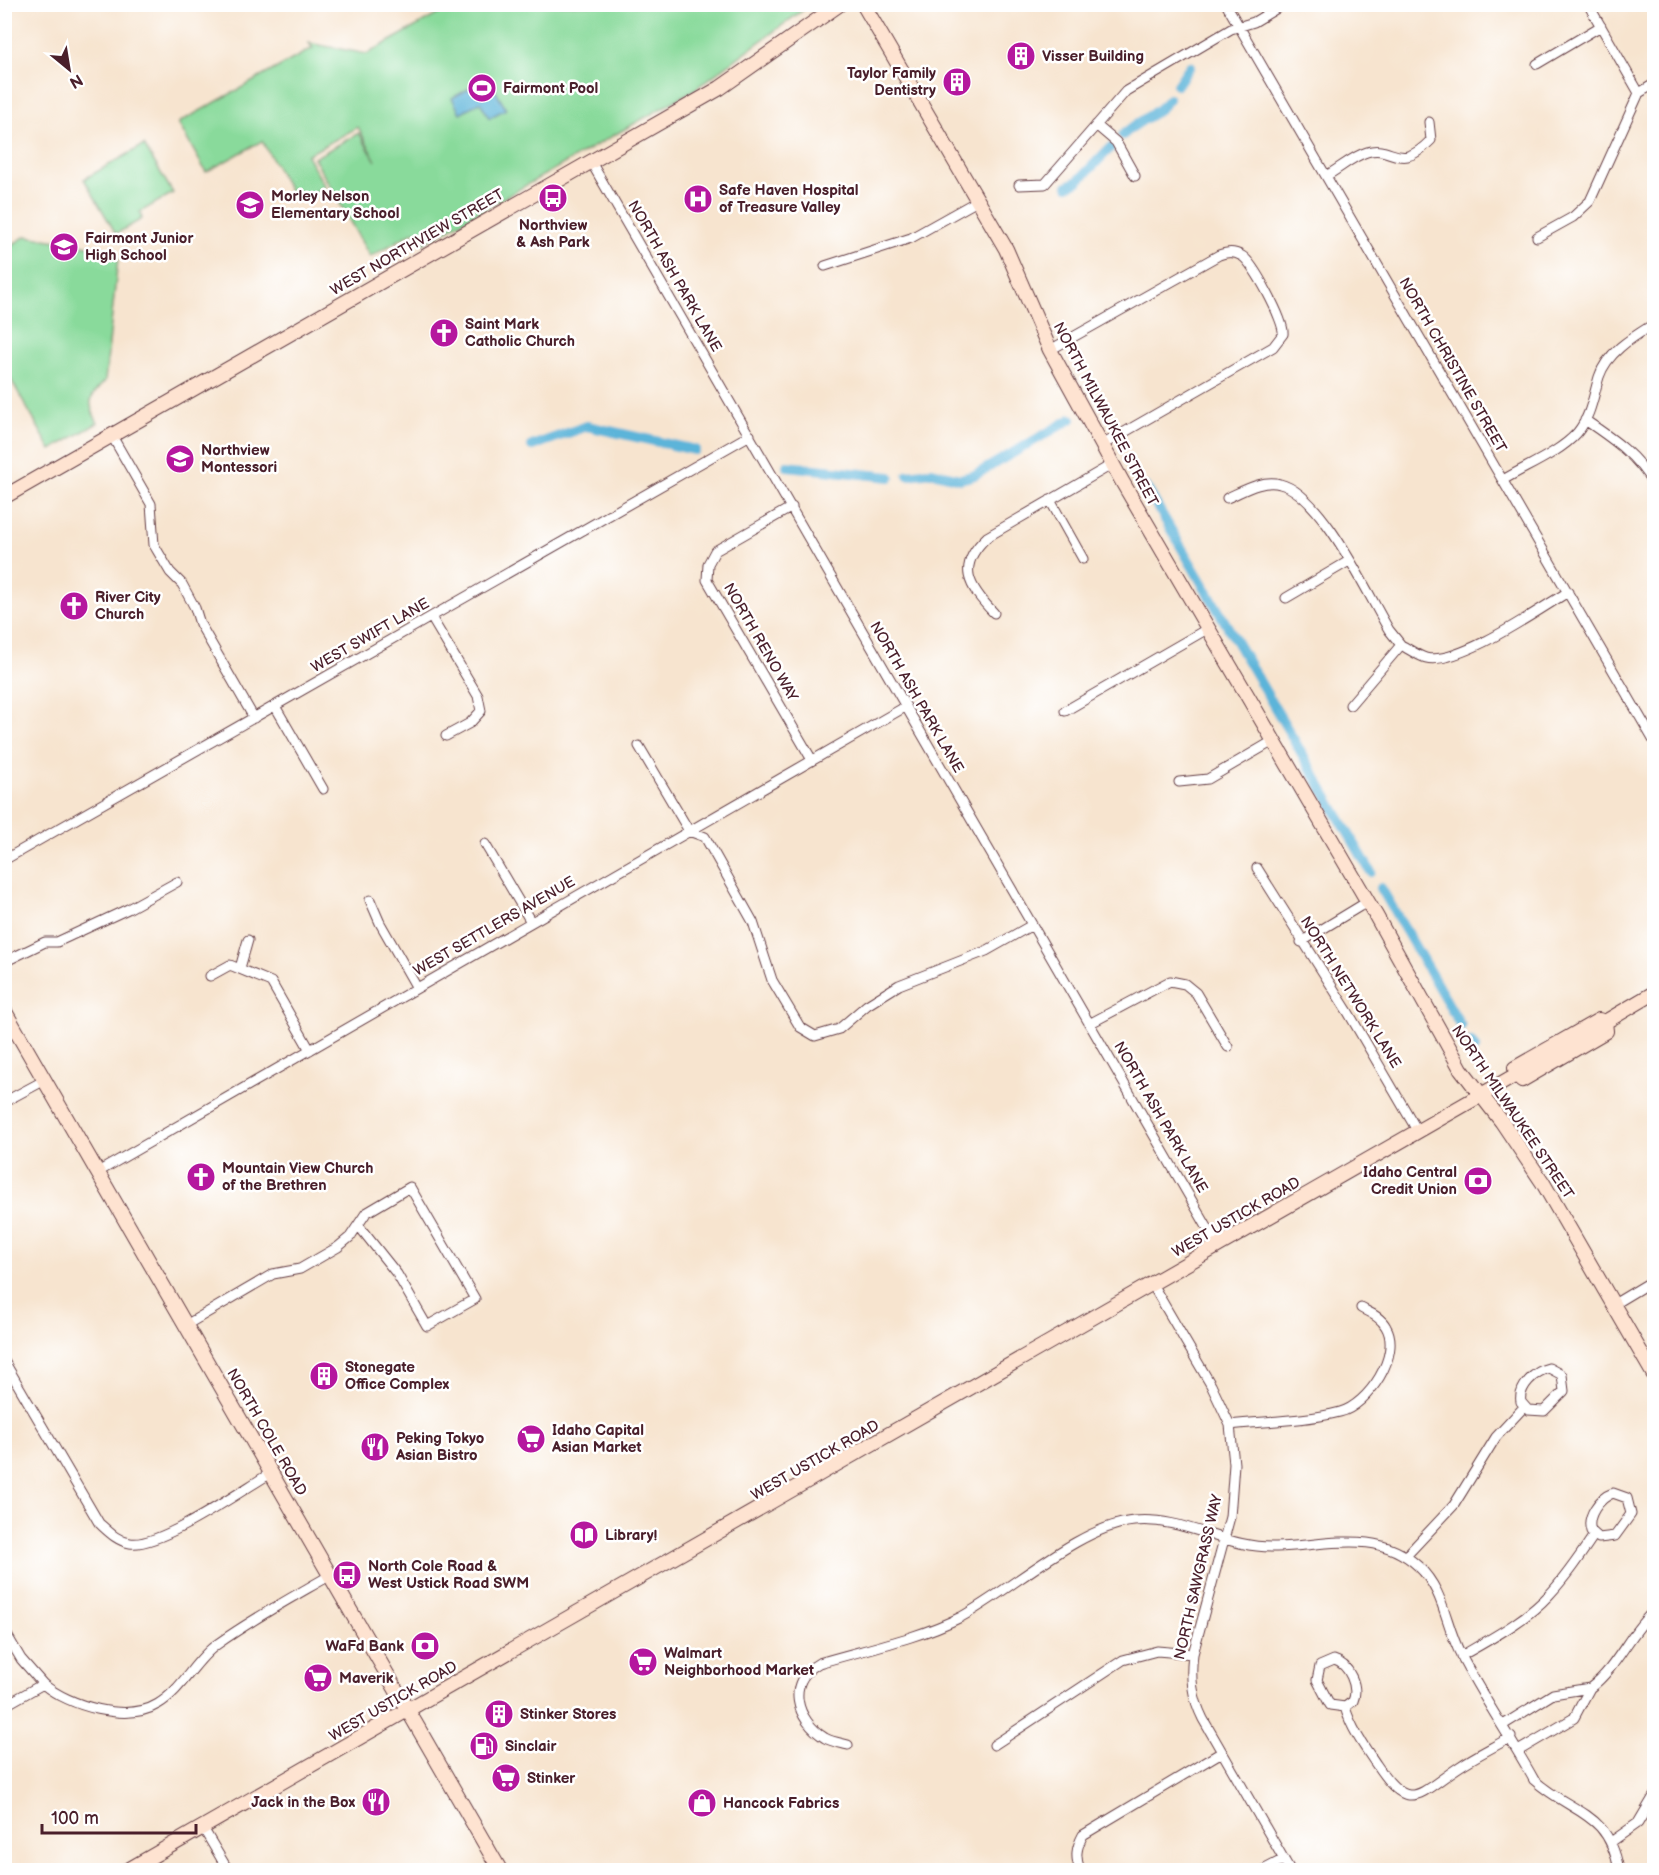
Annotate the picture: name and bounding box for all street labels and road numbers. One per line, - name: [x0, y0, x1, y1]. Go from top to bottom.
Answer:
- street label: WEST NORTHVIEW STREET: [327, 185, 507, 300]
- street label: NORTH ASH PARK LANE: [623, 197, 726, 355]
- street label: NORTH CHRISTINE STREET: [1395, 274, 1511, 456]
- street label: NORTH MILWAUKEE STREET: [1049, 319, 1162, 510]
- street label: NORTH RENO WAY: [719, 580, 802, 705]
- street label: WEST SWIFT LANE: [308, 594, 433, 677]
- street label: NORTH ASH PARK LANE: [865, 618, 968, 776]
- street label: WEST SETTLERS AVENUE: [410, 872, 579, 981]
- street label: NORTH NETWORK LANE: [1296, 913, 1405, 1072]
- street label: NORTH MILWAUKEE STREET: [1447, 1022, 1578, 1203]
- street label: NORTH ASH PARK LANE: [1109, 1038, 1212, 1196]
- street label: WEST USTICK ROAD: [1169, 1173, 1304, 1262]
- street label: NORTH COLE ROAD: [222, 1365, 311, 1499]
- street label: WEST USTICK ROAD: [748, 1416, 883, 1505]
- street label: NORTH SAWGRASS WAY: [1170, 1492, 1227, 1662]
- street label: WEST USTICK ROAD: [326, 1657, 461, 1746]

